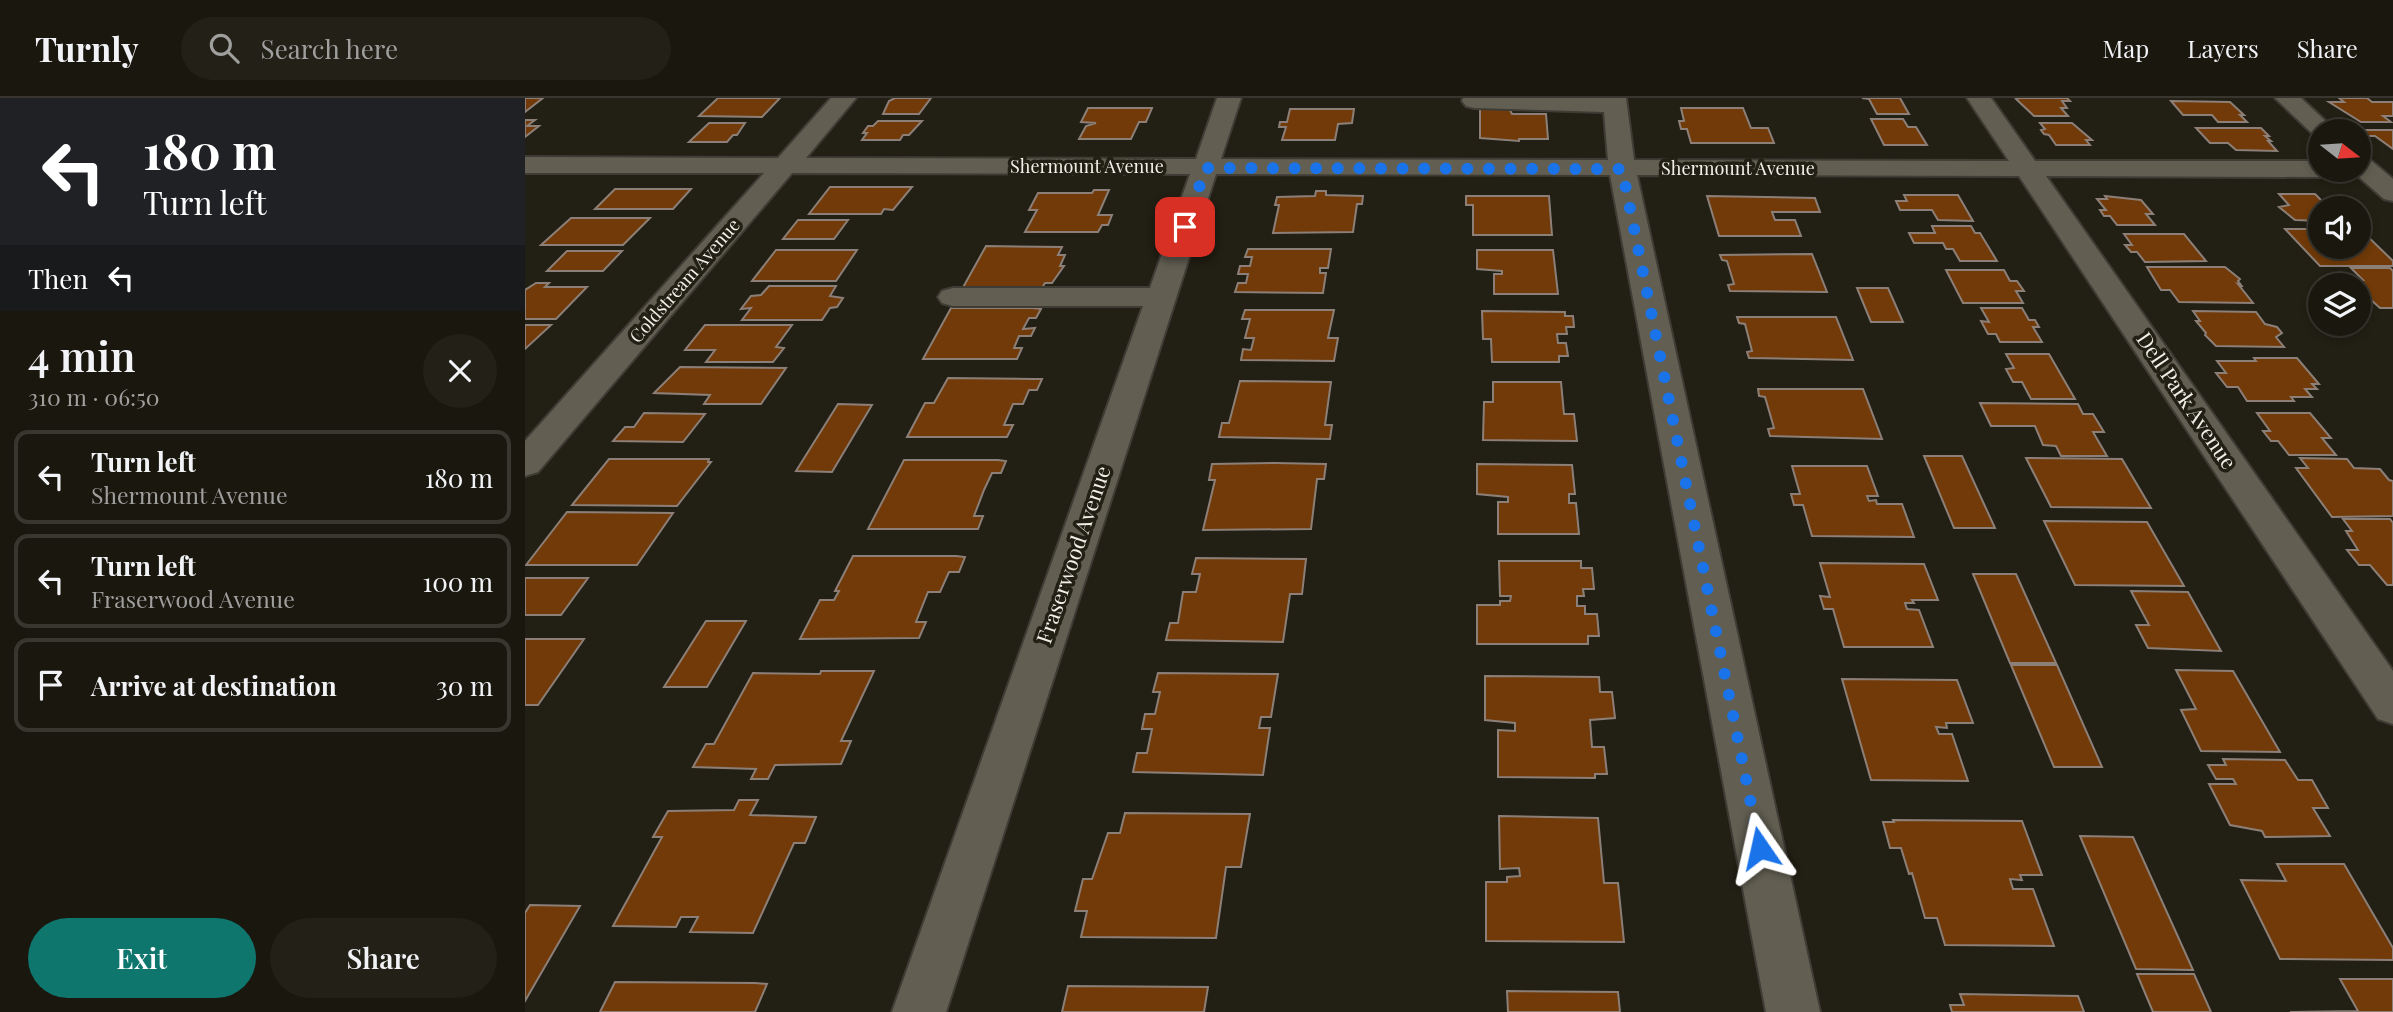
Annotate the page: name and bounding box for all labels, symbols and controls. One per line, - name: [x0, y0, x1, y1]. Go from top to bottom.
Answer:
- search box: [181, 17, 671, 80]
- text: Turnly: [35, 26, 139, 70]
- icon: search: [205, 29, 243, 67]
- text: Search here: [261, 31, 398, 66]
- text: Map: [2103, 32, 2149, 64]
- text: Layers: [2187, 32, 2259, 64]
- text: Share: [2297, 32, 2358, 64]
- text: 180 m: [143, 117, 277, 182]
- north arrow: [2308, 119, 2371, 182]
- map controls: [2308, 119, 2371, 336]
- icon: left: [28, 126, 119, 217]
- street label: Shermount Avenue: [1010, 154, 1164, 178]
- street label: Shermount Avenue: [1661, 156, 1815, 180]
- text: Turn left: [143, 180, 267, 223]
- button: sound: [2308, 196, 2371, 259]
- pin: [1155, 197, 1215, 257]
- icon: arrive: [1166, 208, 1204, 246]
- street label: Coldstream Avenue: [624, 213, 745, 347]
- icon: left: [102, 259, 140, 297]
- text: Then: [28, 261, 88, 296]
- button: layers: [2308, 273, 2371, 336]
- street label: Dell Park Avenue: [2131, 326, 2244, 474]
- text: 4 min: [28, 327, 136, 383]
- button: close: [423, 334, 497, 408]
- text: 310 m · 06:50: [28, 381, 160, 412]
- text: Turn left: [91, 444, 196, 479]
- icon: left: [32, 458, 70, 496]
- text: 180 m: [425, 460, 493, 495]
- street label: Fraserwood Avenue: [1029, 462, 1116, 647]
- text: Shermount Avenue: [91, 479, 288, 510]
- text: Turn left: [91, 548, 196, 583]
- icon: left: [32, 562, 70, 600]
- text: 100 m: [423, 564, 493, 599]
- text: Fraserwood Avenue: [91, 583, 295, 614]
- icon: arrive: [32, 666, 70, 704]
- text: Arrive at destination: [91, 668, 337, 703]
- text: 30 m: [436, 668, 493, 703]
- position arrow: [1723, 811, 1797, 885]
- button: Exit: [28, 918, 256, 998]
- button: Share: [270, 918, 497, 998]

